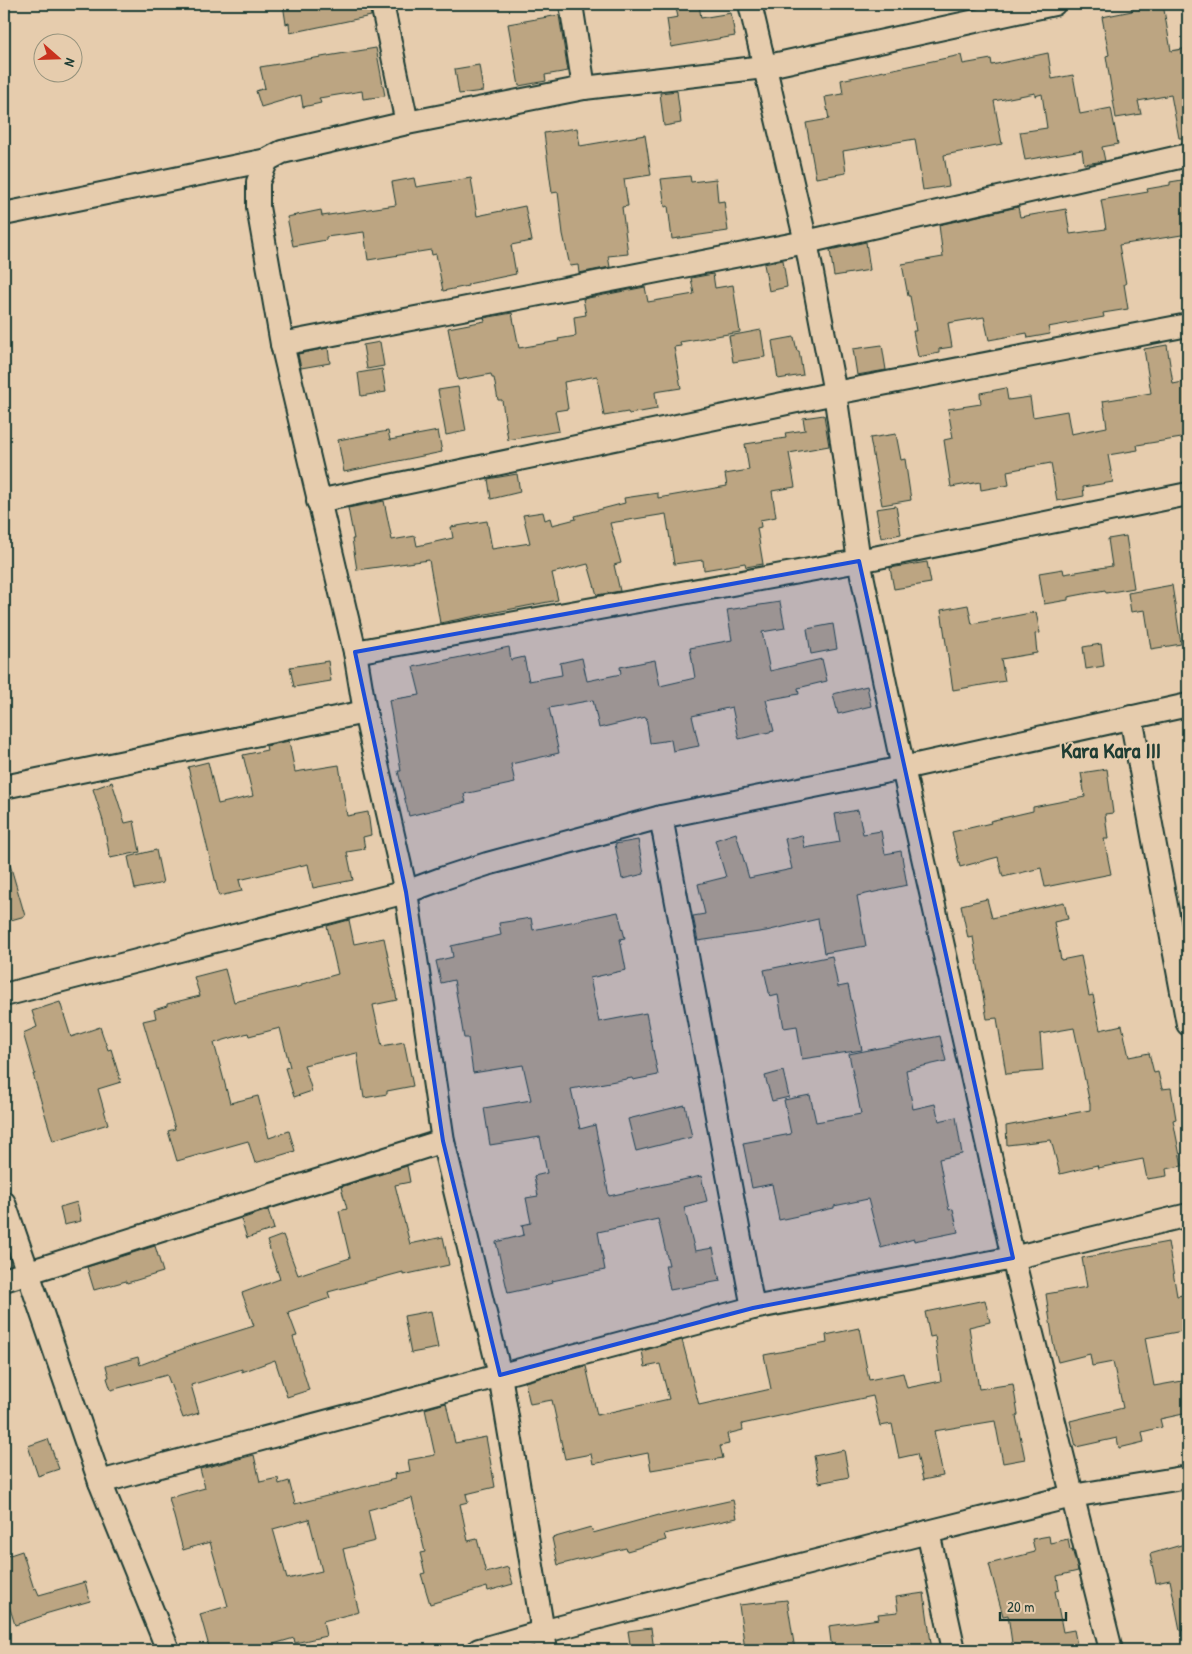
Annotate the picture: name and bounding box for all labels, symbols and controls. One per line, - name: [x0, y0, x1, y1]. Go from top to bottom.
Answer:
- north arrow: [32, 32, 82, 82]
- text: N: [60, 56, 81, 70]
- district label: Kara Kara III: [1061, 735, 1161, 765]
- scale bar: [1000, 1589, 1066, 1621]
- text: 20 m: [1007, 1596, 1034, 1617]

